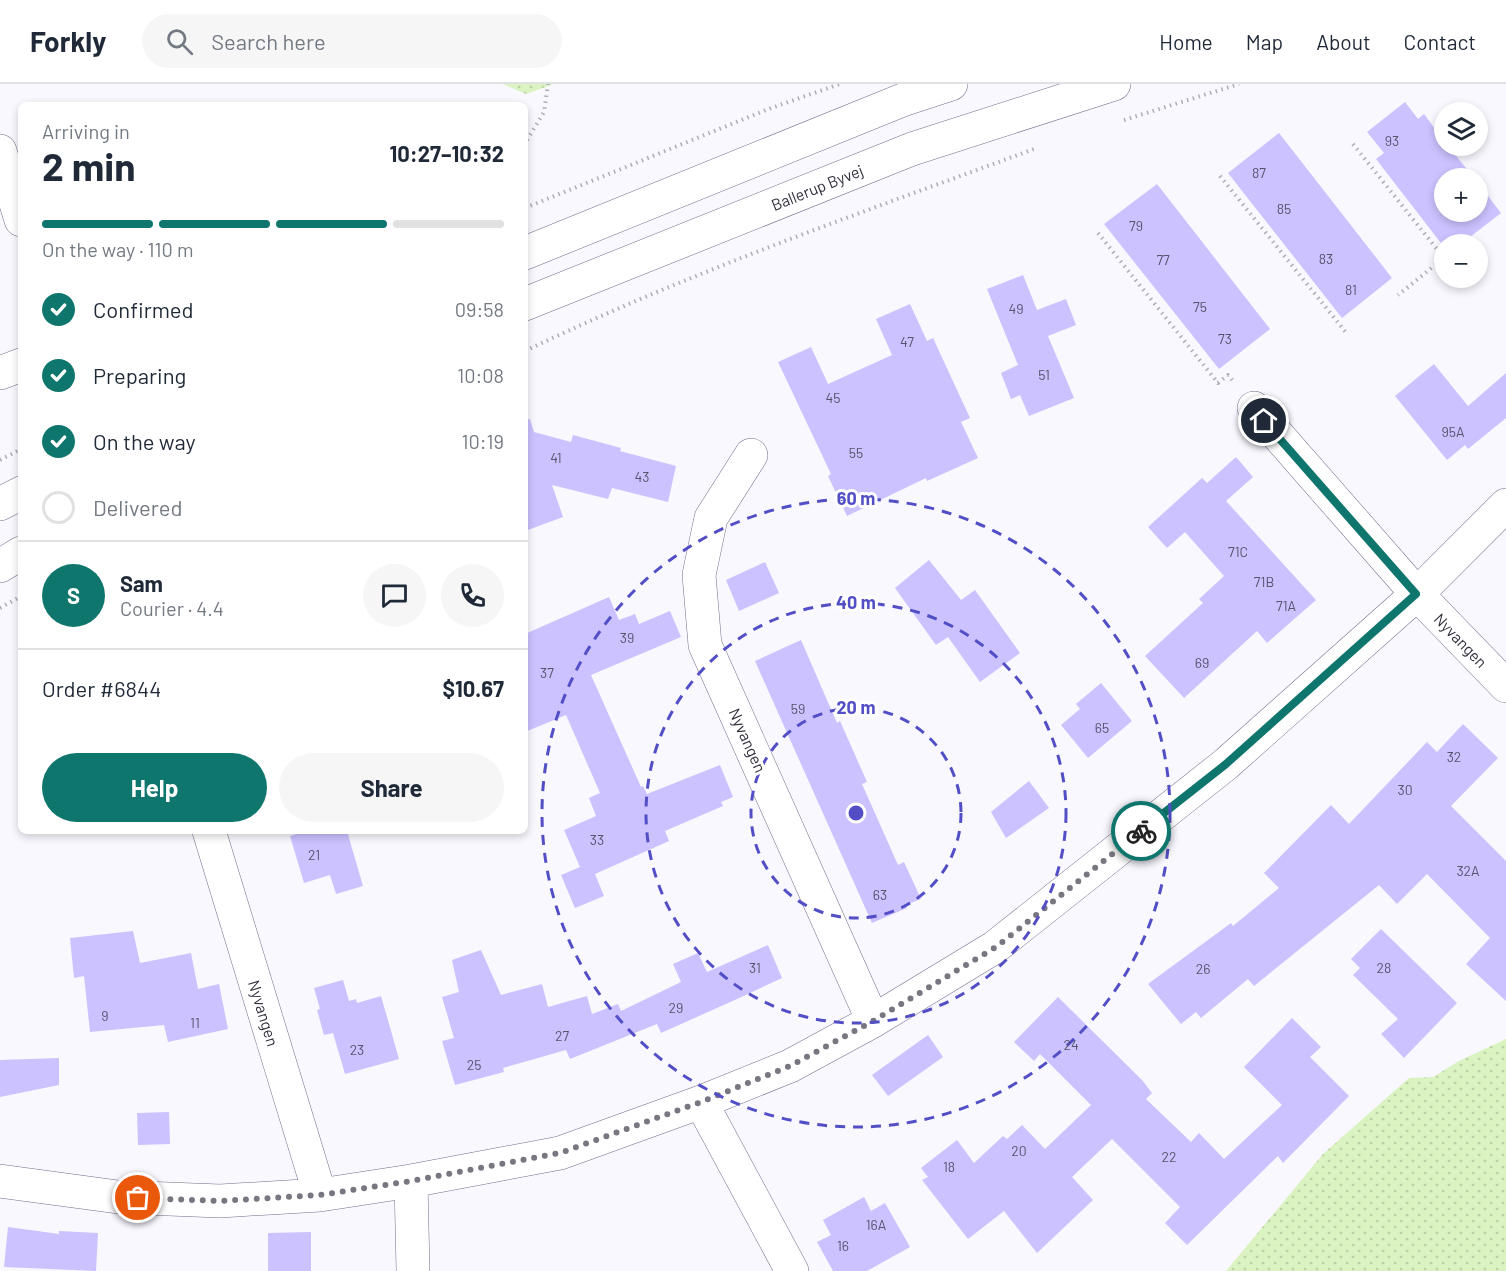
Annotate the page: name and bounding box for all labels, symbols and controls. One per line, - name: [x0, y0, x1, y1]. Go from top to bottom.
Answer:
- search box: [142, 14, 562, 68]
- text: Forkly: [30, 24, 106, 58]
- icon: search: [163, 25, 196, 58]
- text: Search here: [211, 28, 326, 54]
- text: Home: [1159, 29, 1213, 54]
- text: Map: [1246, 29, 1283, 54]
- text: About: [1316, 29, 1371, 54]
- text: Contact: [1404, 29, 1476, 54]
- map controls: [1434, 102, 1488, 288]
- button: layers: [1434, 102, 1488, 156]
- text: Arriving in: [42, 119, 130, 143]
- house number: 93: [1385, 132, 1399, 149]
- text: 10:27–10:32: [389, 140, 504, 166]
- text: 2 min: [42, 142, 135, 189]
- street label: Ballerup Byvej: [768, 160, 866, 214]
- house number: 87: [1252, 164, 1266, 181]
- button: +: [1434, 168, 1488, 222]
- house number: 85: [1277, 200, 1291, 217]
- house number: 79: [1129, 217, 1143, 234]
- button: −: [1434, 234, 1488, 288]
- text: On the way · 110 m: [42, 237, 193, 261]
- house number: 83: [1319, 250, 1333, 267]
- house number: 77: [1156, 251, 1170, 268]
- house number: 81: [1345, 281, 1357, 298]
- icon: check: [42, 293, 75, 326]
- text: Confirmed: [93, 296, 193, 322]
- text: 09:58: [455, 297, 504, 321]
- house number: 75: [1193, 298, 1207, 315]
- house number: 49: [1008, 300, 1024, 317]
- house number: 73: [1218, 330, 1232, 347]
- house number: 47: [900, 333, 914, 350]
- icon: check: [42, 359, 75, 392]
- text: Preparing: [93, 362, 186, 388]
- text: 10:08: [457, 363, 504, 387]
- house number: 51: [1038, 366, 1050, 383]
- house number: 45: [826, 389, 840, 406]
- pin: [1238, 395, 1289, 446]
- icon: home: [1247, 404, 1280, 437]
- house number: 95A: [1442, 423, 1465, 440]
- icon: check: [42, 425, 75, 458]
- text: On the way: [93, 428, 196, 454]
- text: 10:19: [462, 429, 504, 453]
- house number: 55: [849, 444, 863, 461]
- house number: 41: [550, 449, 562, 466]
- house number: 43: [635, 468, 649, 485]
- text: 60 m: [837, 487, 875, 509]
- text: Delivered: [93, 494, 182, 520]
- house number: 71C: [1228, 543, 1248, 560]
- button: chat: [363, 564, 426, 627]
- button: phone: [441, 564, 504, 627]
- text: Sam: [120, 570, 163, 596]
- house number: 71B: [1254, 573, 1274, 590]
- text: S: [67, 582, 80, 608]
- text: 40 m: [836, 591, 876, 613]
- text: Courier · 4.4: [120, 596, 224, 620]
- house number: 71A: [1276, 597, 1297, 614]
- street label: Nyvangen: [1430, 609, 1492, 671]
- house number: 39: [620, 629, 634, 646]
- house number: 69: [1195, 654, 1209, 671]
- house number: 37: [540, 664, 554, 681]
- text: Order #6844: [42, 675, 161, 701]
- text: $10.67: [442, 675, 504, 701]
- text: 20 m: [837, 696, 875, 718]
- house number: 59: [791, 700, 805, 717]
- street label: Nyvangen: [725, 705, 771, 775]
- house number: 65: [1095, 719, 1109, 736]
- house number: 32: [1447, 748, 1461, 765]
- button: Help: [42, 753, 267, 822]
- button: Share: [279, 753, 504, 822]
- house number: 30: [1397, 781, 1413, 798]
- courier: [1111, 801, 1171, 861]
- centre of rings: [846, 803, 866, 823]
- icon: bike: [1125, 815, 1158, 848]
- house number: 33: [590, 831, 604, 848]
- house number: 21: [308, 846, 320, 863]
- house number: 32A: [1456, 862, 1480, 879]
- house number: 63: [873, 886, 887, 903]
- house number: 31: [749, 959, 761, 976]
- house number: 28: [1377, 959, 1391, 976]
- house number: 26: [1196, 960, 1210, 977]
- street label: Nyvangen: [245, 978, 283, 1048]
- house number: 29: [669, 999, 683, 1016]
- house number: 9: [101, 1007, 109, 1024]
- house number: 11: [190, 1014, 200, 1031]
- house number: 27: [555, 1027, 569, 1044]
- house number: 24: [1063, 1036, 1079, 1053]
- house number: 23: [350, 1041, 364, 1058]
- house number: 25: [467, 1056, 481, 1073]
- house number: 20: [1011, 1142, 1027, 1159]
- house number: 22: [1161, 1148, 1177, 1165]
- house number: 18: [943, 1158, 955, 1175]
- pin: [112, 1172, 163, 1223]
- icon: bag: [121, 1181, 154, 1214]
- house number: 16A: [866, 1216, 887, 1233]
- house number: 16: [837, 1237, 849, 1254]

